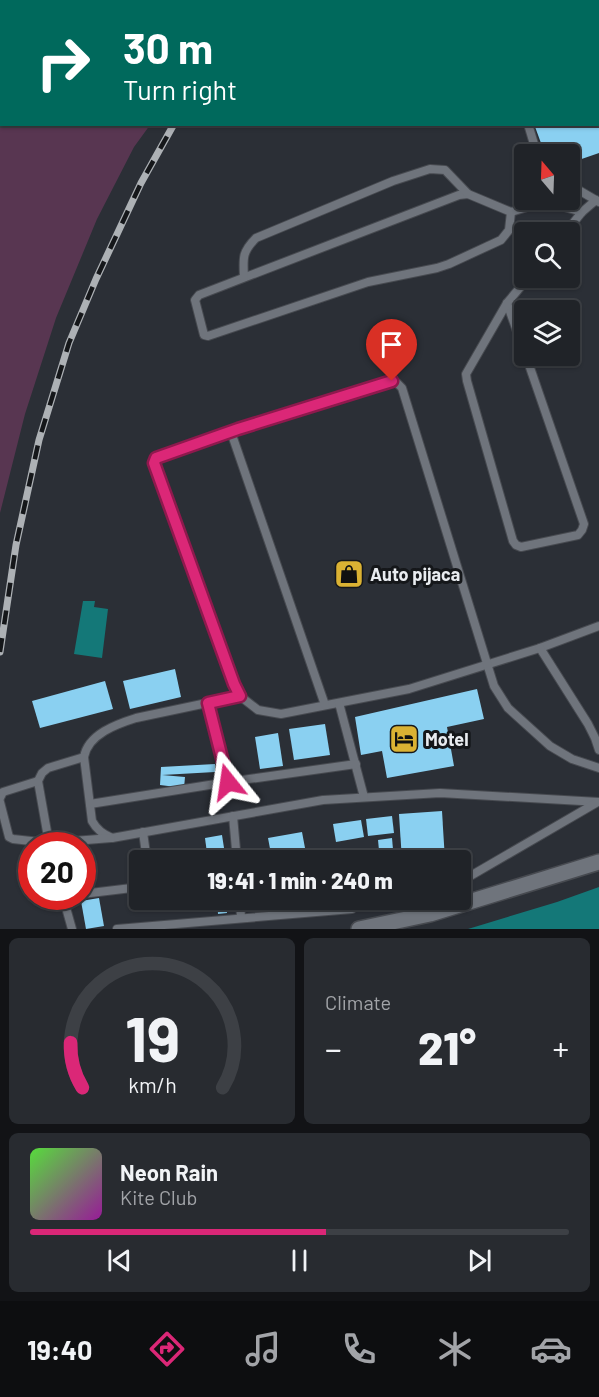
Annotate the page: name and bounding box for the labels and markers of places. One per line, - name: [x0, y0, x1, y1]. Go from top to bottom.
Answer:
- pin: [366, 319, 417, 381]
- shop icon: Auto pijaca: [333, 558, 365, 590]
- place label: Auto pijaca: [370, 563, 460, 585]
- hotel icon: Motel: [388, 723, 420, 755]
- place label: Motel: [425, 728, 469, 750]

